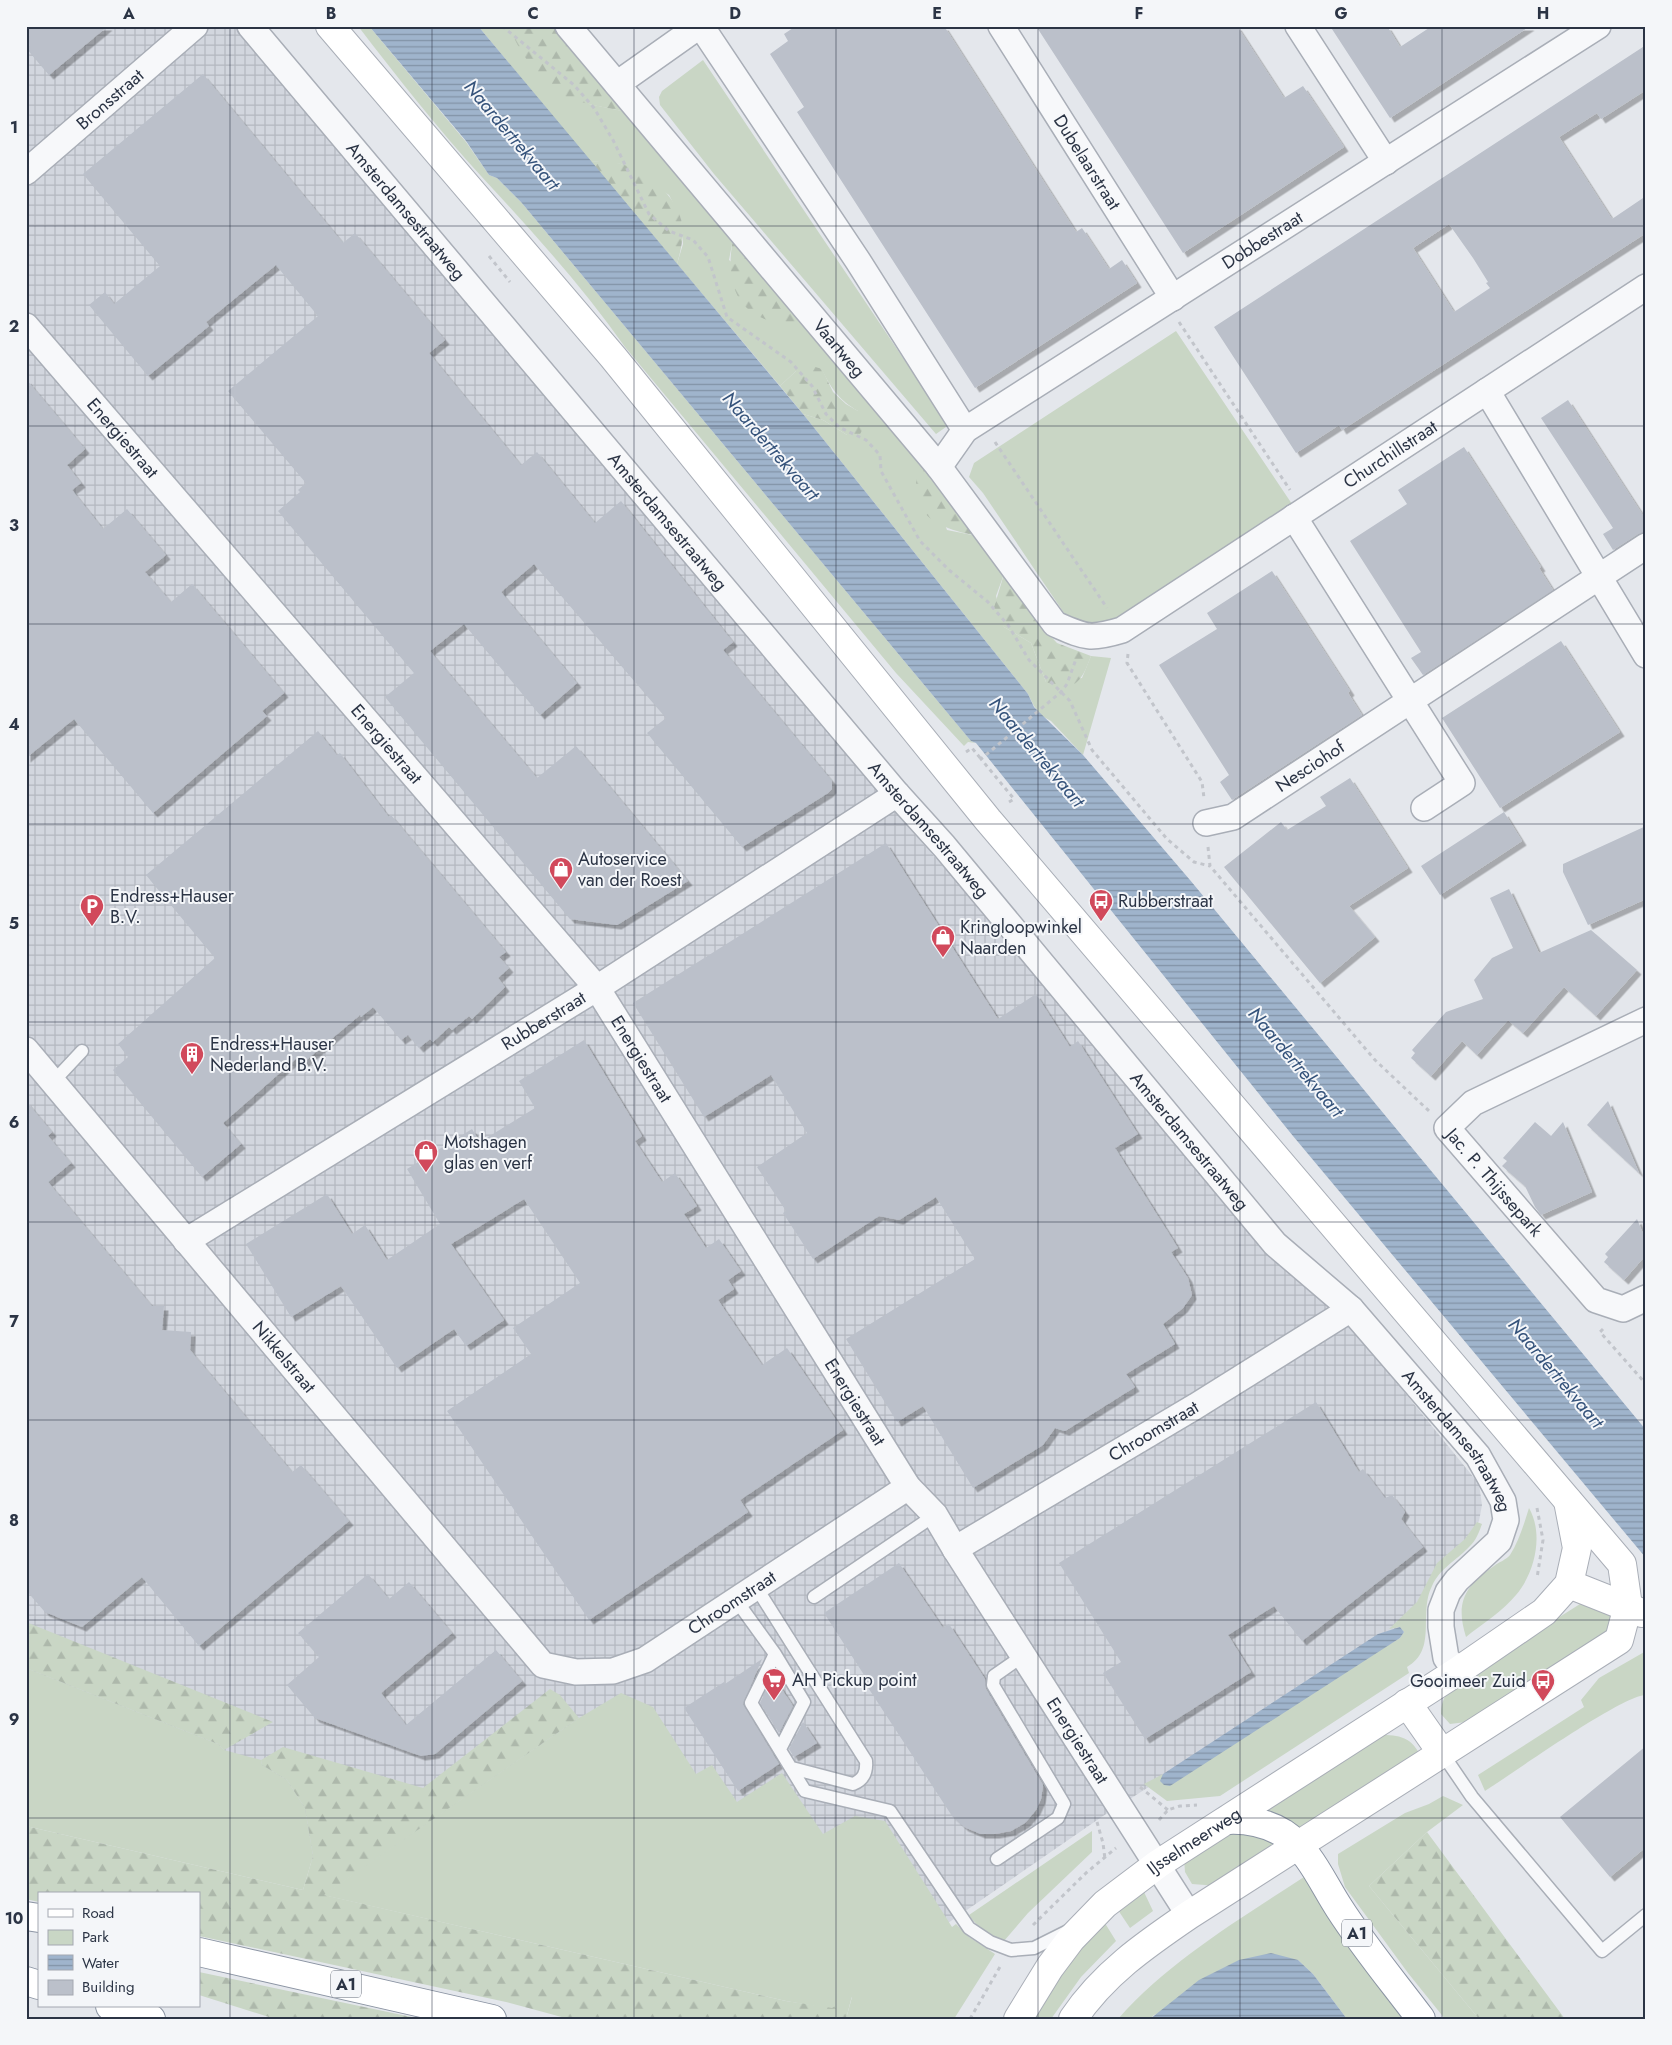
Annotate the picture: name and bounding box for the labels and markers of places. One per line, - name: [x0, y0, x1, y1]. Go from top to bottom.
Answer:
- place label: Autoservice van der Roest: [578, 846, 682, 893]
- shop icon: Autoservice van der Roest: [548, 856, 574, 890]
- place label: Endress+Hauser B.V.: [110, 883, 235, 930]
- bus stop icon: Rubberstraat: [1088, 888, 1114, 922]
- place label: Rubberstraat: [1118, 888, 1214, 914]
- parking icon: Endress+Hauser B.V.: [79, 893, 105, 927]
- place label: Kringloopwinkel Naarden: [960, 914, 1082, 961]
- shop icon: Kringloopwinkel Naarden: [930, 924, 956, 958]
- place label: Endress+Hauser Nederland B.V.: [210, 1031, 335, 1078]
- building icon: Endress+Hauser Nederland B.V.: [179, 1041, 205, 1075]
- place label: Motshagen glas en verf: [444, 1129, 533, 1176]
- shop icon: Motshagen glas en verf: [413, 1139, 439, 1173]
- supermarket icon: AH Pickup point: [761, 1667, 787, 1701]
- place label: AH Pickup point: [792, 1667, 917, 1693]
- place label: Gooimeer Zuid: [1410, 1668, 1526, 1694]
- bus stop icon: Gooimeer Zuid: [1530, 1668, 1556, 1702]

